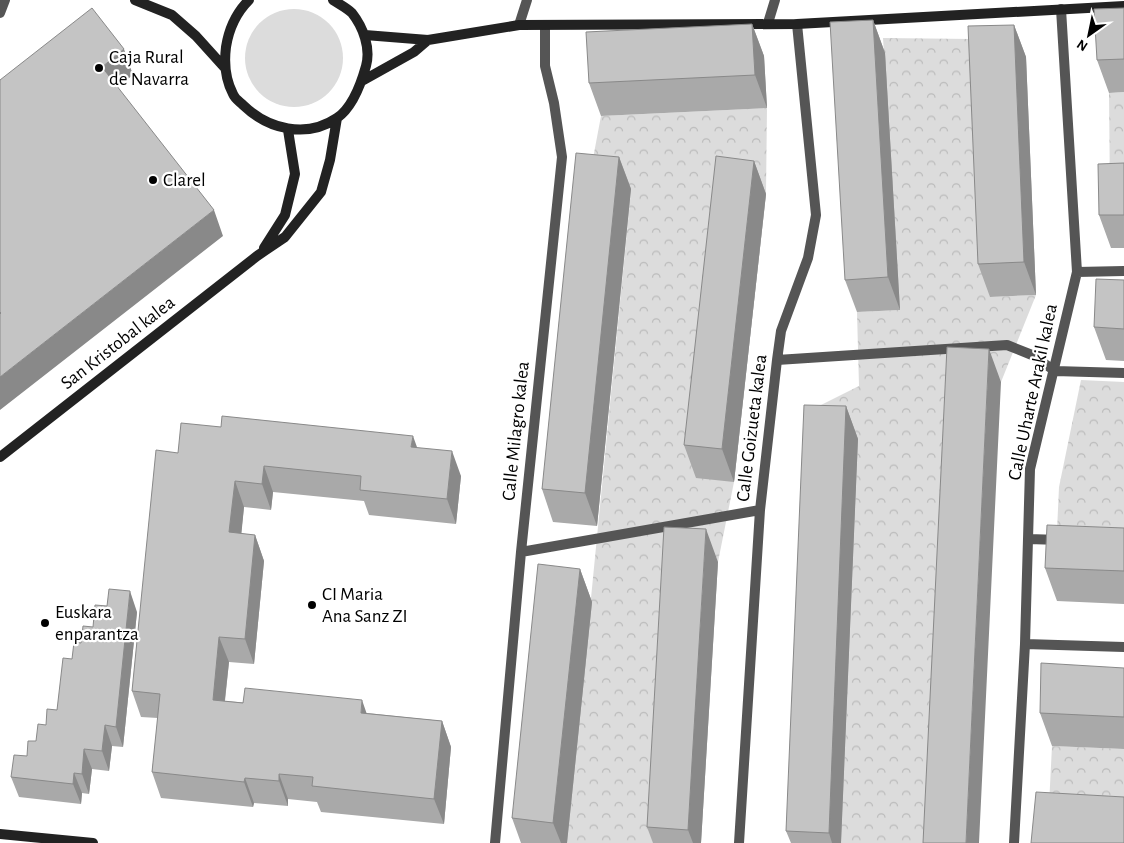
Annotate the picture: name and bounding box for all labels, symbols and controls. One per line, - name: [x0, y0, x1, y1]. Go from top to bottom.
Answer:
- north arrow: [1064, 10, 1114, 60]
- text: N: [1075, 37, 1090, 54]
- place label: Caja Rural de Navarra: [109, 48, 189, 89]
- marker: Caja Rural de Navarra: [93, 62, 105, 74]
- place label: Clarel: [163, 171, 206, 190]
- marker: Clarel: [147, 174, 159, 186]
- street label: San Kristobal kalea: [57, 293, 179, 393]
- street label: Calle Uharte Arakil kalea: [1005, 302, 1061, 482]
- street label: Calle Goizueta kalea: [734, 353, 770, 503]
- street label: Calle Milagro kalea: [499, 360, 533, 502]
- place label: CI Maria Ana Sanz ZI: [322, 585, 408, 626]
- marker: CI Maria Ana Sanz ZI: [306, 599, 318, 611]
- place label: Euskara enparantza: [55, 603, 139, 644]
- marker: Euskara enparantza: [39, 617, 51, 629]

